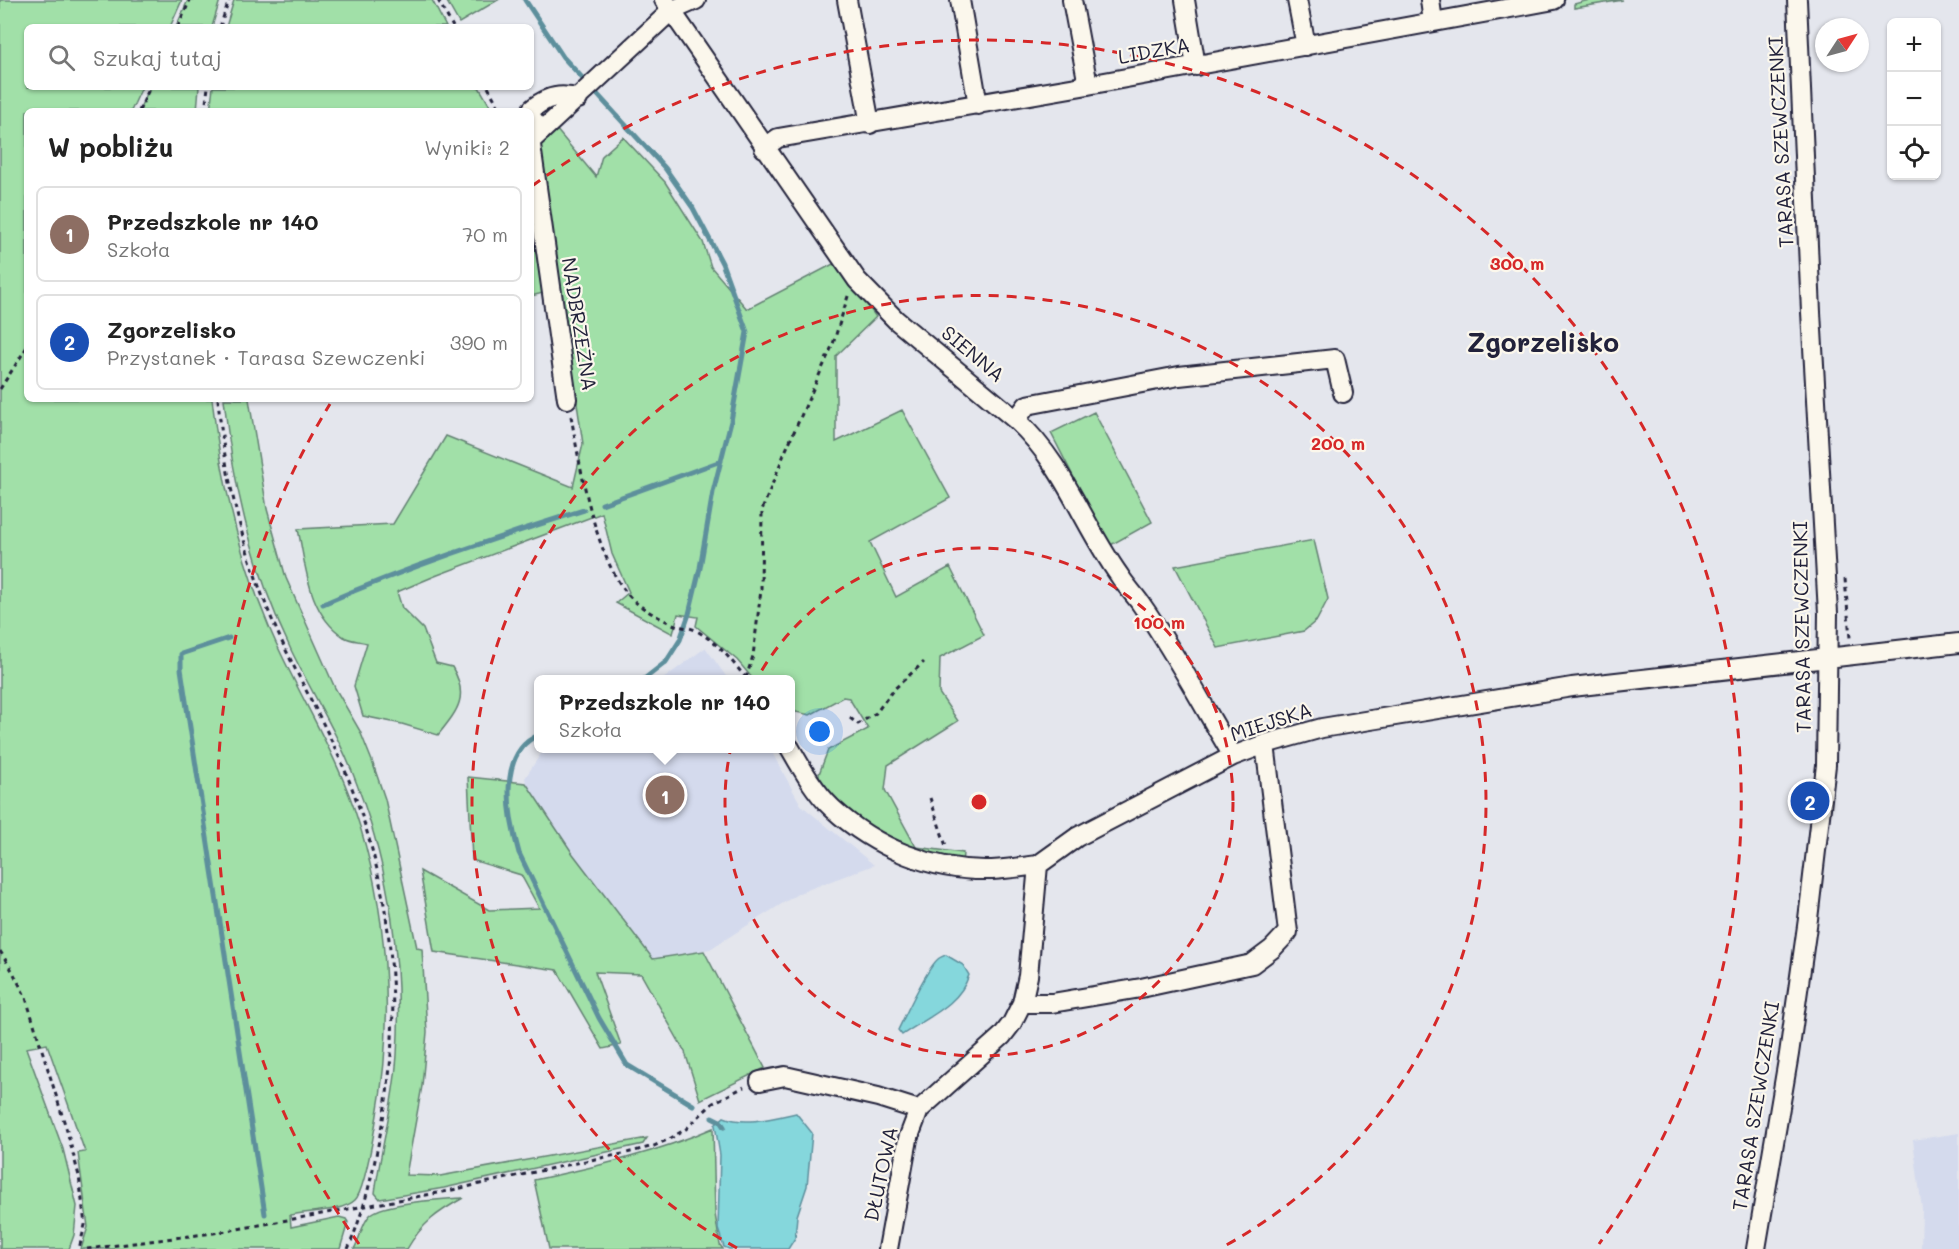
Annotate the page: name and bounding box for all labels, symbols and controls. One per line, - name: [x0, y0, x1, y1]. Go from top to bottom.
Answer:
- north arrow: [1815, 18, 1869, 72]
- map controls: [1887, 18, 1941, 180]
- button: +: [1887, 18, 1941, 72]
- search box: [24, 24, 534, 90]
- street label: LIDZKA: [1116, 31, 1192, 69]
- street label: TARASA SZEWCZENKI: [1761, 35, 1799, 248]
- icon: search: [45, 41, 78, 74]
- text: Szukaj tutaj: [93, 43, 222, 72]
- button: −: [1887, 72, 1941, 126]
- button: locate: [1887, 126, 1941, 180]
- text: W pobliżu: [48, 130, 174, 164]
- text: Wyniki: 2: [424, 134, 510, 160]
- text: Przedszkole nr 140: [107, 207, 319, 236]
- text: 1: [65, 221, 74, 247]
- text: 70 m: [462, 221, 508, 247]
- text: Szkoła: [107, 236, 171, 262]
- text: 300 m: [1490, 251, 1544, 275]
- street label: NADBRZEŻNA: [557, 255, 603, 392]
- text: Zgorzelisko: [107, 315, 236, 344]
- street label: SIENNA: [937, 319, 1011, 387]
- district label: Zgorzelisko: [1467, 325, 1619, 359]
- text: 2: [64, 329, 75, 355]
- text: 390 m: [450, 329, 508, 355]
- text: Przystanek · Tarasa Szewczenki: [107, 344, 425, 370]
- text: 200 m: [1311, 431, 1365, 455]
- street label: TARASA SZEWCZENKI: [1786, 521, 1816, 733]
- text: 100 m: [1133, 610, 1185, 634]
- popup: [534, 675, 795, 753]
- text: Przedszkole nr 140: [559, 687, 770, 716]
- street label: MIEJSKA: [1227, 696, 1315, 746]
- text: Szkoła: [559, 716, 622, 742]
- your location: [805, 717, 834, 746]
- pin: 1: [646, 772, 684, 818]
- pin: 2: [1790, 778, 1830, 824]
- centre of rings: [969, 792, 989, 812]
- street label: TARASA SZEWCZENKI: [1726, 999, 1784, 1212]
- street label: DŁUTOWA: [857, 1124, 903, 1223]

